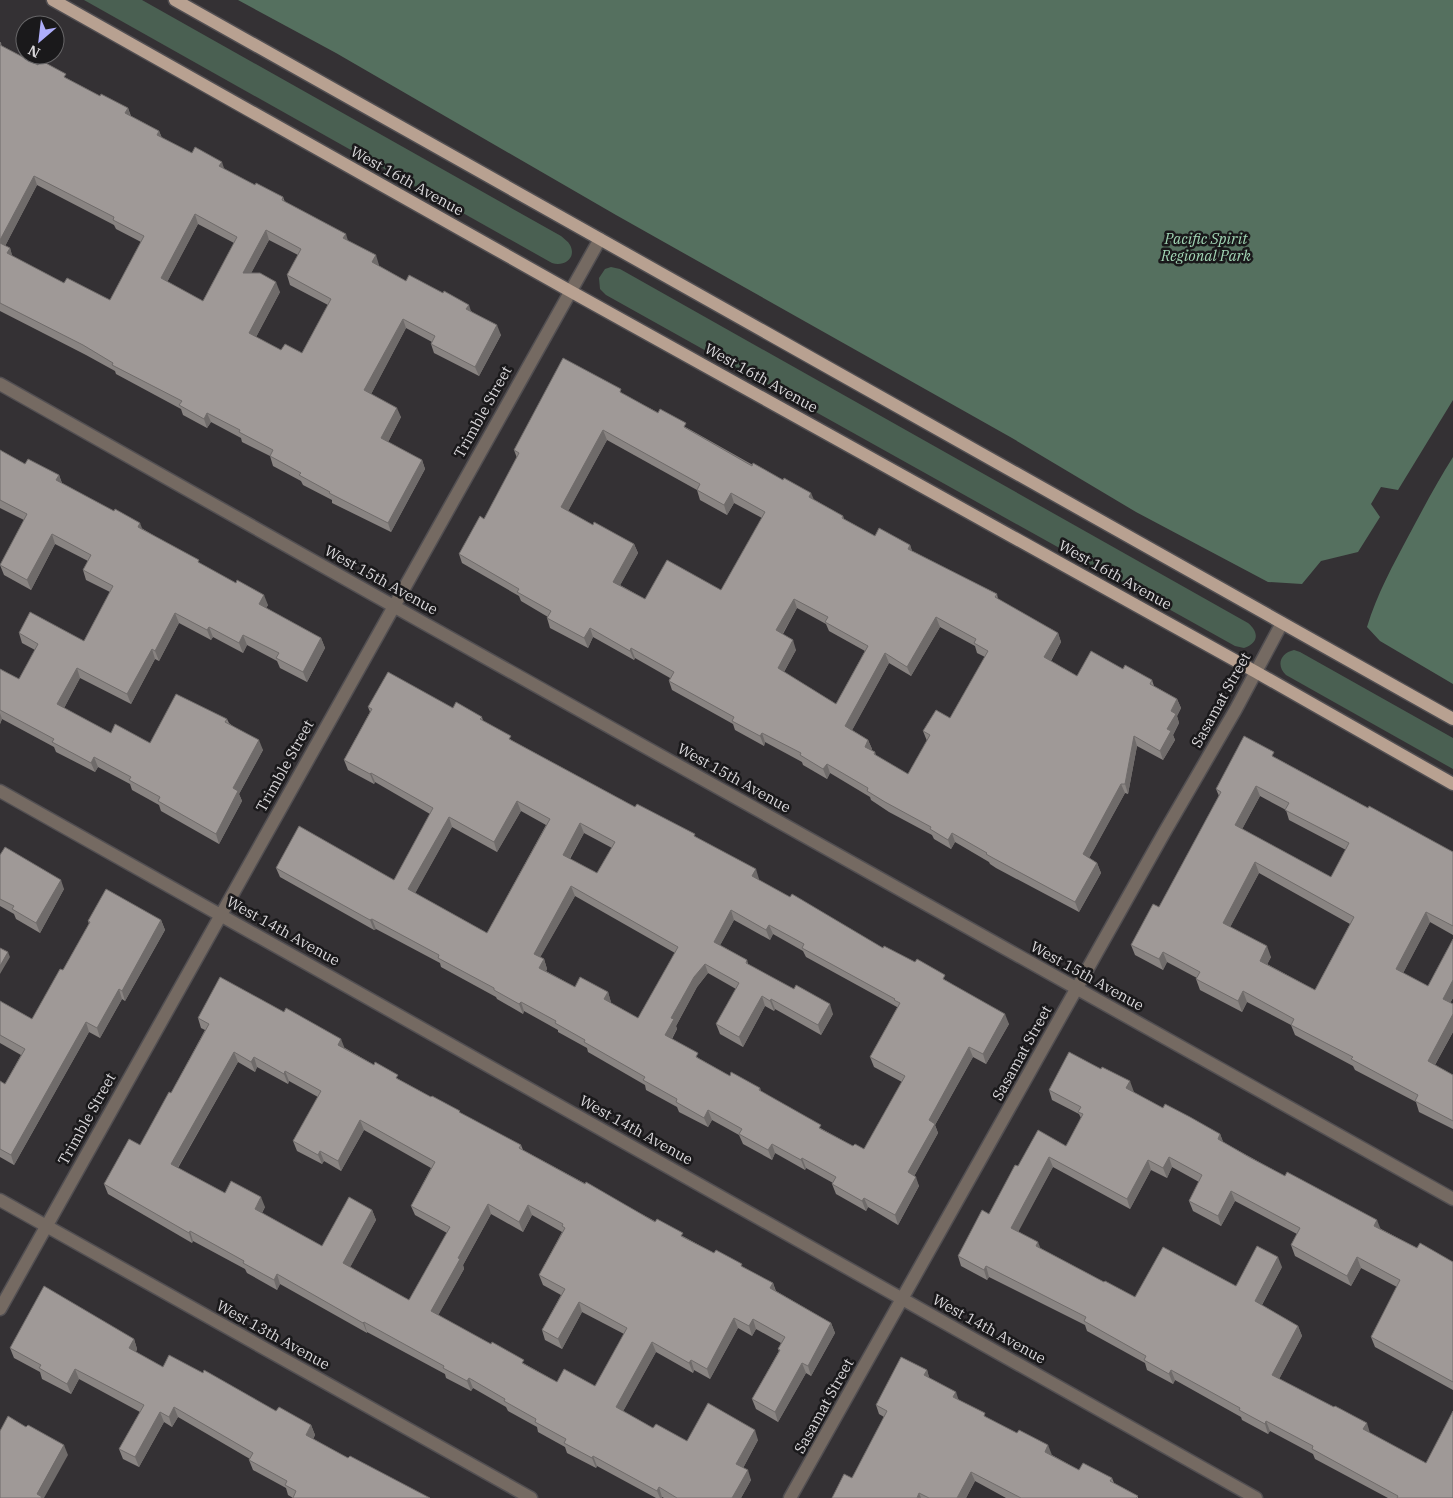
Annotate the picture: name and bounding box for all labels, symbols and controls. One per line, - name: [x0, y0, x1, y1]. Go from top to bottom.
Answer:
- north arrow: [15, 15, 65, 65]
- text: N: [25, 41, 43, 62]
- street label: West 16th Avenue: [347, 142, 467, 220]
- park label: Pacific Spirit Regional Park: [1160, 229, 1251, 265]
- street label: West 16th Avenue: [701, 339, 821, 417]
- street label: Trimble Street: [449, 362, 516, 461]
- street label: West 16th Avenue: [1055, 536, 1175, 614]
- street label: West 15th Avenue: [321, 541, 441, 619]
- street label: Sasamat Street: [1187, 649, 1255, 751]
- street label: Trimble Street: [251, 716, 318, 815]
- street label: West 15th Avenue: [674, 739, 794, 817]
- street label: West 14th Avenue: [223, 892, 343, 970]
- street label: West 15th Avenue: [1027, 937, 1147, 1015]
- street label: Sasamat Street: [988, 1002, 1056, 1104]
- street label: Trimble Street: [53, 1069, 120, 1168]
- street label: West 14th Avenue: [576, 1091, 696, 1169]
- street label: West 14th Avenue: [929, 1290, 1049, 1368]
- street label: West 13th Avenue: [213, 1296, 333, 1374]
- street label: Sasamat Street: [790, 1355, 858, 1457]

